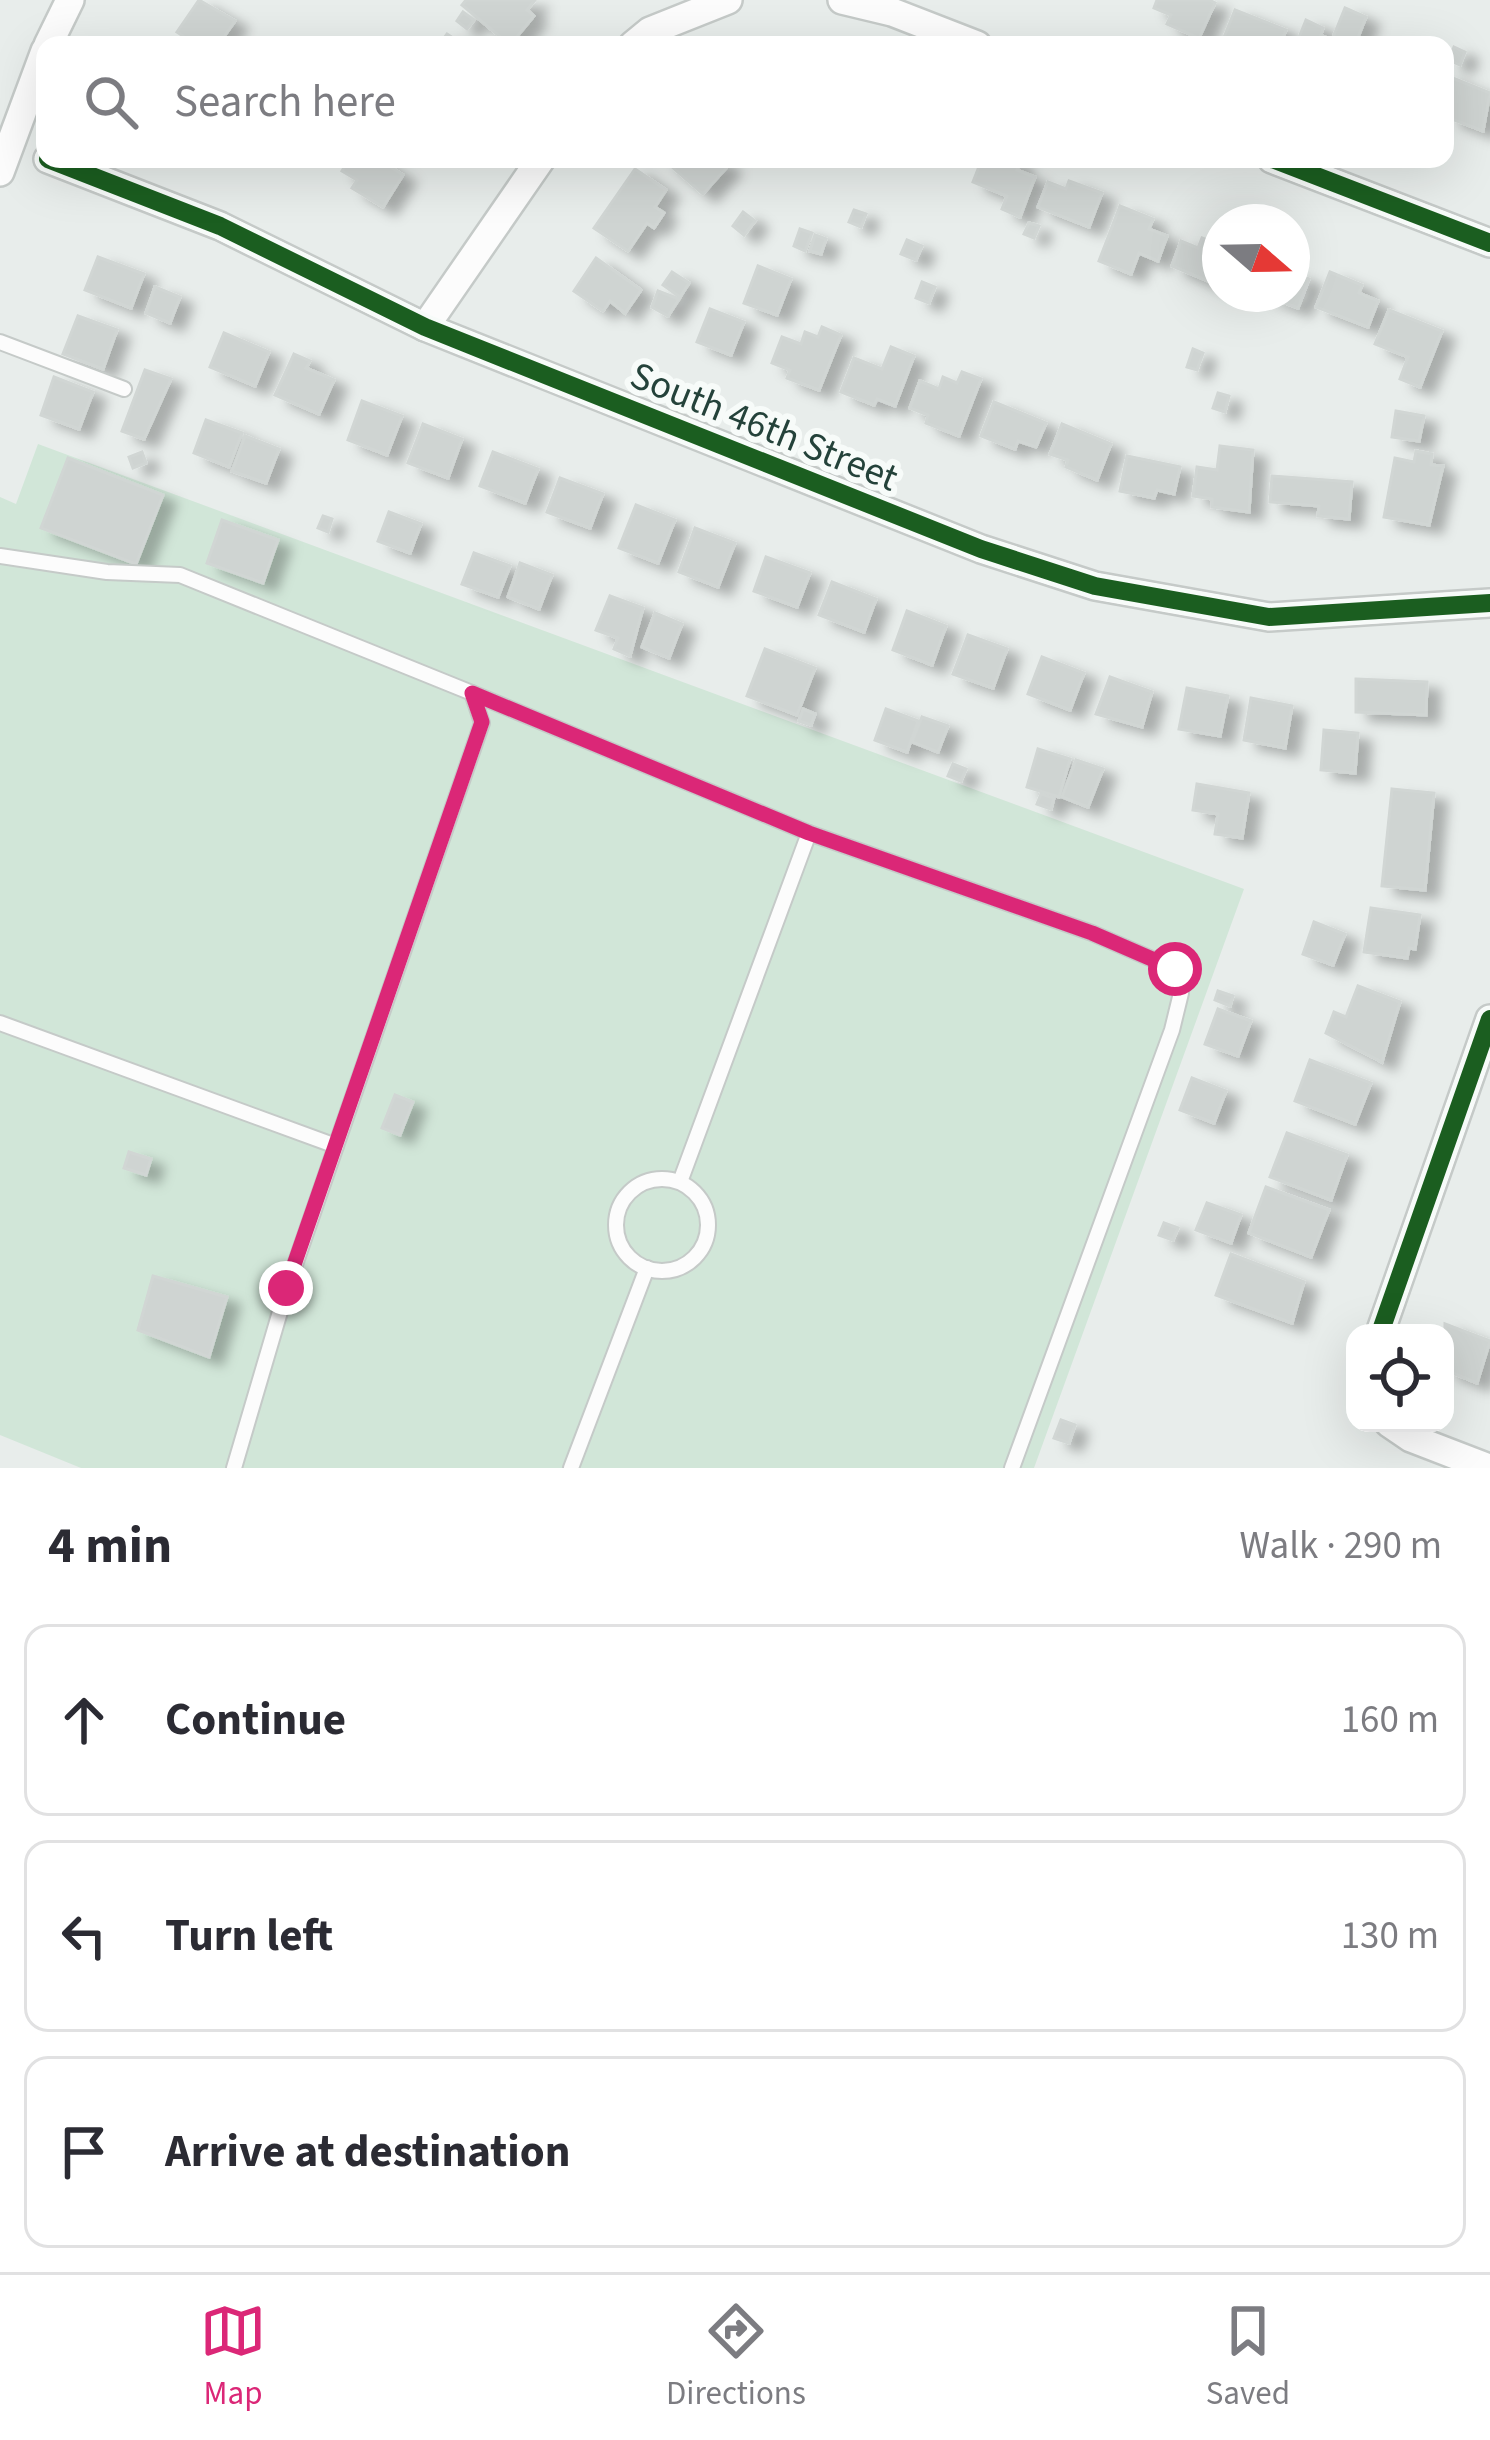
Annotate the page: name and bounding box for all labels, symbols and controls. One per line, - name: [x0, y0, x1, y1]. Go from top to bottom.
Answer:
- search box: [36, 36, 1454, 168]
- icon: search: [78, 69, 144, 135]
- text: Search here: [174, 70, 396, 134]
- north arrow: [1202, 204, 1310, 312]
- street label: South 46th Street: [622, 348, 906, 506]
- route start: [1148, 942, 1202, 996]
- route end: [259, 1261, 313, 1315]
- map controls: [1346, 1324, 1454, 1432]
- button: locate: [1346, 1324, 1454, 1432]
- text: 4 min: [48, 1510, 172, 1582]
- text: Walk · 290 m: [1239, 1518, 1442, 1574]
- icon: ahead: [51, 1687, 117, 1753]
- text: Continue: [165, 1688, 346, 1752]
- text: 160 m: [1341, 1692, 1439, 1748]
- icon: left: [51, 1903, 117, 1969]
- text: Turn left: [165, 1904, 333, 1968]
- text: 130 m: [1341, 1908, 1439, 1964]
- icon: arrive: [51, 2119, 117, 2185]
- text: Arrive at destination: [165, 2120, 570, 2184]
- tab: Map: [200, 2298, 266, 2417]
- tab: Directions: [666, 2298, 806, 2417]
- tab: Saved: [1206, 2298, 1290, 2417]

